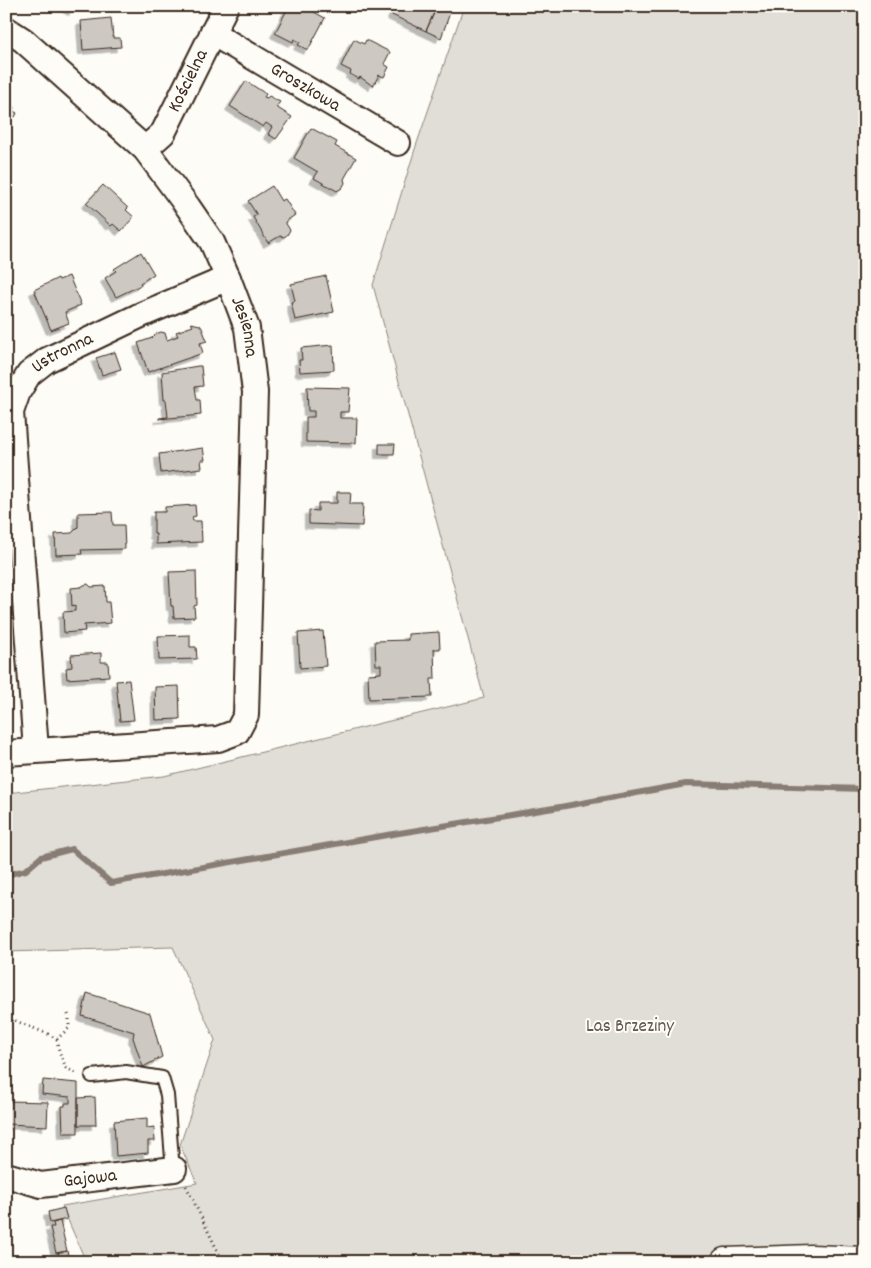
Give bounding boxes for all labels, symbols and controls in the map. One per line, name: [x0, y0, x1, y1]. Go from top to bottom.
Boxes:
street label: Kościelna: [162, 44, 216, 117]
street label: Groszkowa: [265, 57, 346, 120]
street label: Jesienna: [223, 293, 264, 360]
street label: Ustronna: [26, 326, 99, 381]
park label: Las Brzeziny: [586, 1014, 674, 1041]
street label: Gajowa: [62, 1162, 119, 1196]

